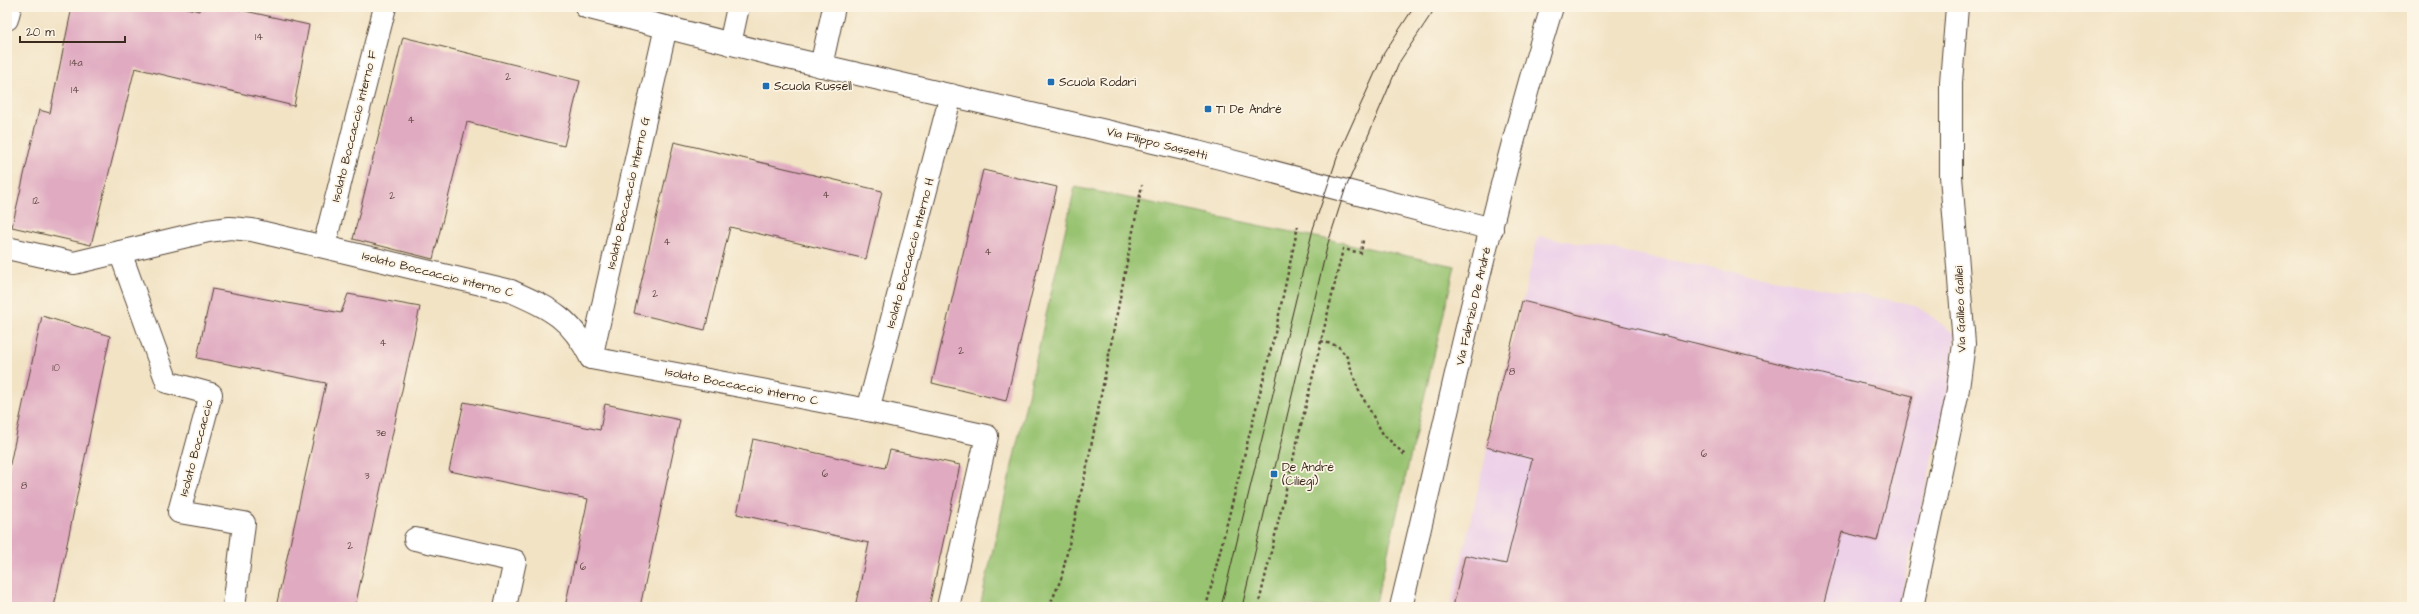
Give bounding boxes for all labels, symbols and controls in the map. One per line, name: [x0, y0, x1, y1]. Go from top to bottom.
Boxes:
scale bar: [20, 18, 125, 44]
text: 20 m: [26, 24, 55, 41]
house number: 14: [255, 30, 263, 44]
street label: Isolato Boccaccio interno F: [327, 48, 382, 204]
house number: 14a: [69, 56, 83, 70]
house number: 2: [505, 70, 511, 84]
place label: Scuola Rodari: [1059, 74, 1136, 91]
marker: Scuola Rodari: [1046, 77, 1056, 87]
place label: Scuola Russell: [774, 78, 852, 95]
marker: Scuola Russell: [761, 81, 771, 91]
house number: 14: [71, 83, 79, 97]
place label: T1 De André: [1216, 101, 1282, 118]
marker: T1 De André: [1203, 104, 1213, 114]
house number: 4: [408, 113, 415, 127]
street label: Isolato Boccaccio interno G: [603, 115, 654, 271]
street label: Via Filippo Sassetti: [1105, 123, 1209, 164]
street label: Isolato Boccaccio interno H: [882, 176, 939, 330]
house number: 4: [823, 188, 830, 202]
house number: 2: [389, 189, 395, 203]
house number: 12: [32, 194, 40, 208]
house number: 4: [664, 235, 671, 249]
house number: 4: [985, 245, 992, 259]
street label: Via Fabrizio De André: [1452, 245, 1496, 367]
street label: Isolato Boccaccio interno C: [360, 247, 516, 302]
street label: Via Galileo Galilei: [1950, 265, 1971, 353]
house number: 2: [652, 287, 658, 301]
house number: 4: [380, 336, 387, 350]
house number: 2: [958, 344, 964, 358]
house number: 10: [52, 361, 60, 375]
street label: Isolato Boccaccio interno C: [664, 363, 821, 410]
house number: 8: [1509, 365, 1516, 379]
street label: Isolato Boccaccio: [175, 398, 218, 498]
house number: 3e: [376, 426, 387, 440]
house number: 6: [1701, 447, 1708, 461]
place label: De André (Ciliegi): [1282, 459, 1335, 491]
house number: 6: [822, 467, 829, 481]
house number: 3: [364, 469, 370, 483]
marker: De André (Ciliegi): [1269, 469, 1279, 479]
house number: 8: [21, 479, 28, 493]
house number: 2: [347, 539, 353, 553]
house number: 6: [580, 560, 587, 574]

